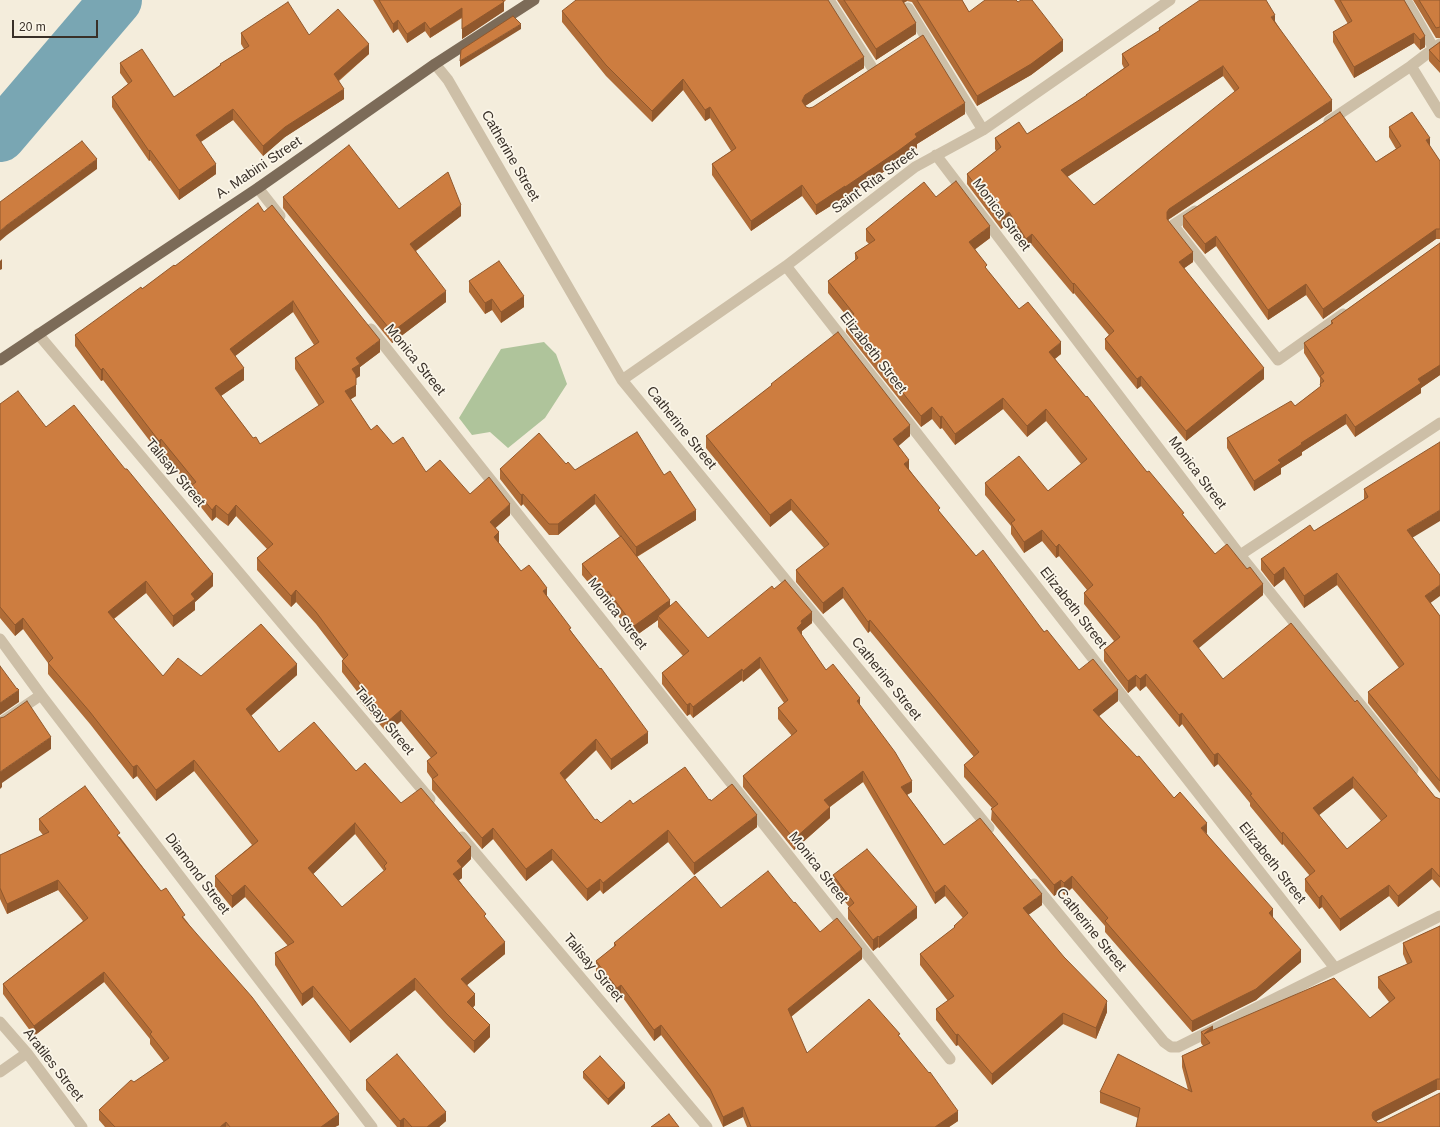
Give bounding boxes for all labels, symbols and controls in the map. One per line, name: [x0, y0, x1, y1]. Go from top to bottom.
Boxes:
scale bar: [14, 12, 100, 38]
text: 20 m: [19, 20, 46, 34]
street label: Catherine Street: [477, 108, 543, 204]
street label: A. Mabini Street: [213, 133, 305, 203]
street label: Saint Rita Street: [829, 144, 921, 218]
street label: Monica Street: [968, 175, 1034, 255]
street label: Elizabeth Street: [836, 309, 910, 397]
street label: Monica Street: [381, 321, 449, 399]
street label: Catherine Street: [642, 383, 720, 473]
street label: Monica Street: [1164, 433, 1230, 513]
street label: Talisay Street: [142, 435, 208, 511]
street label: Elizabeth Street: [1036, 564, 1110, 652]
street label: Monica Street: [584, 575, 650, 653]
street label: Catherine Street: [847, 634, 925, 724]
street label: Talisay Street: [351, 683, 417, 759]
street label: Elizabeth Street: [1235, 819, 1309, 907]
street label: Monica Street: [785, 829, 851, 907]
street label: Diamond Street: [161, 830, 233, 918]
street label: Catherine Street: [1052, 885, 1130, 975]
street label: Talisay Street: [560, 930, 626, 1006]
street label: Aratiles Street: [19, 1025, 87, 1105]

